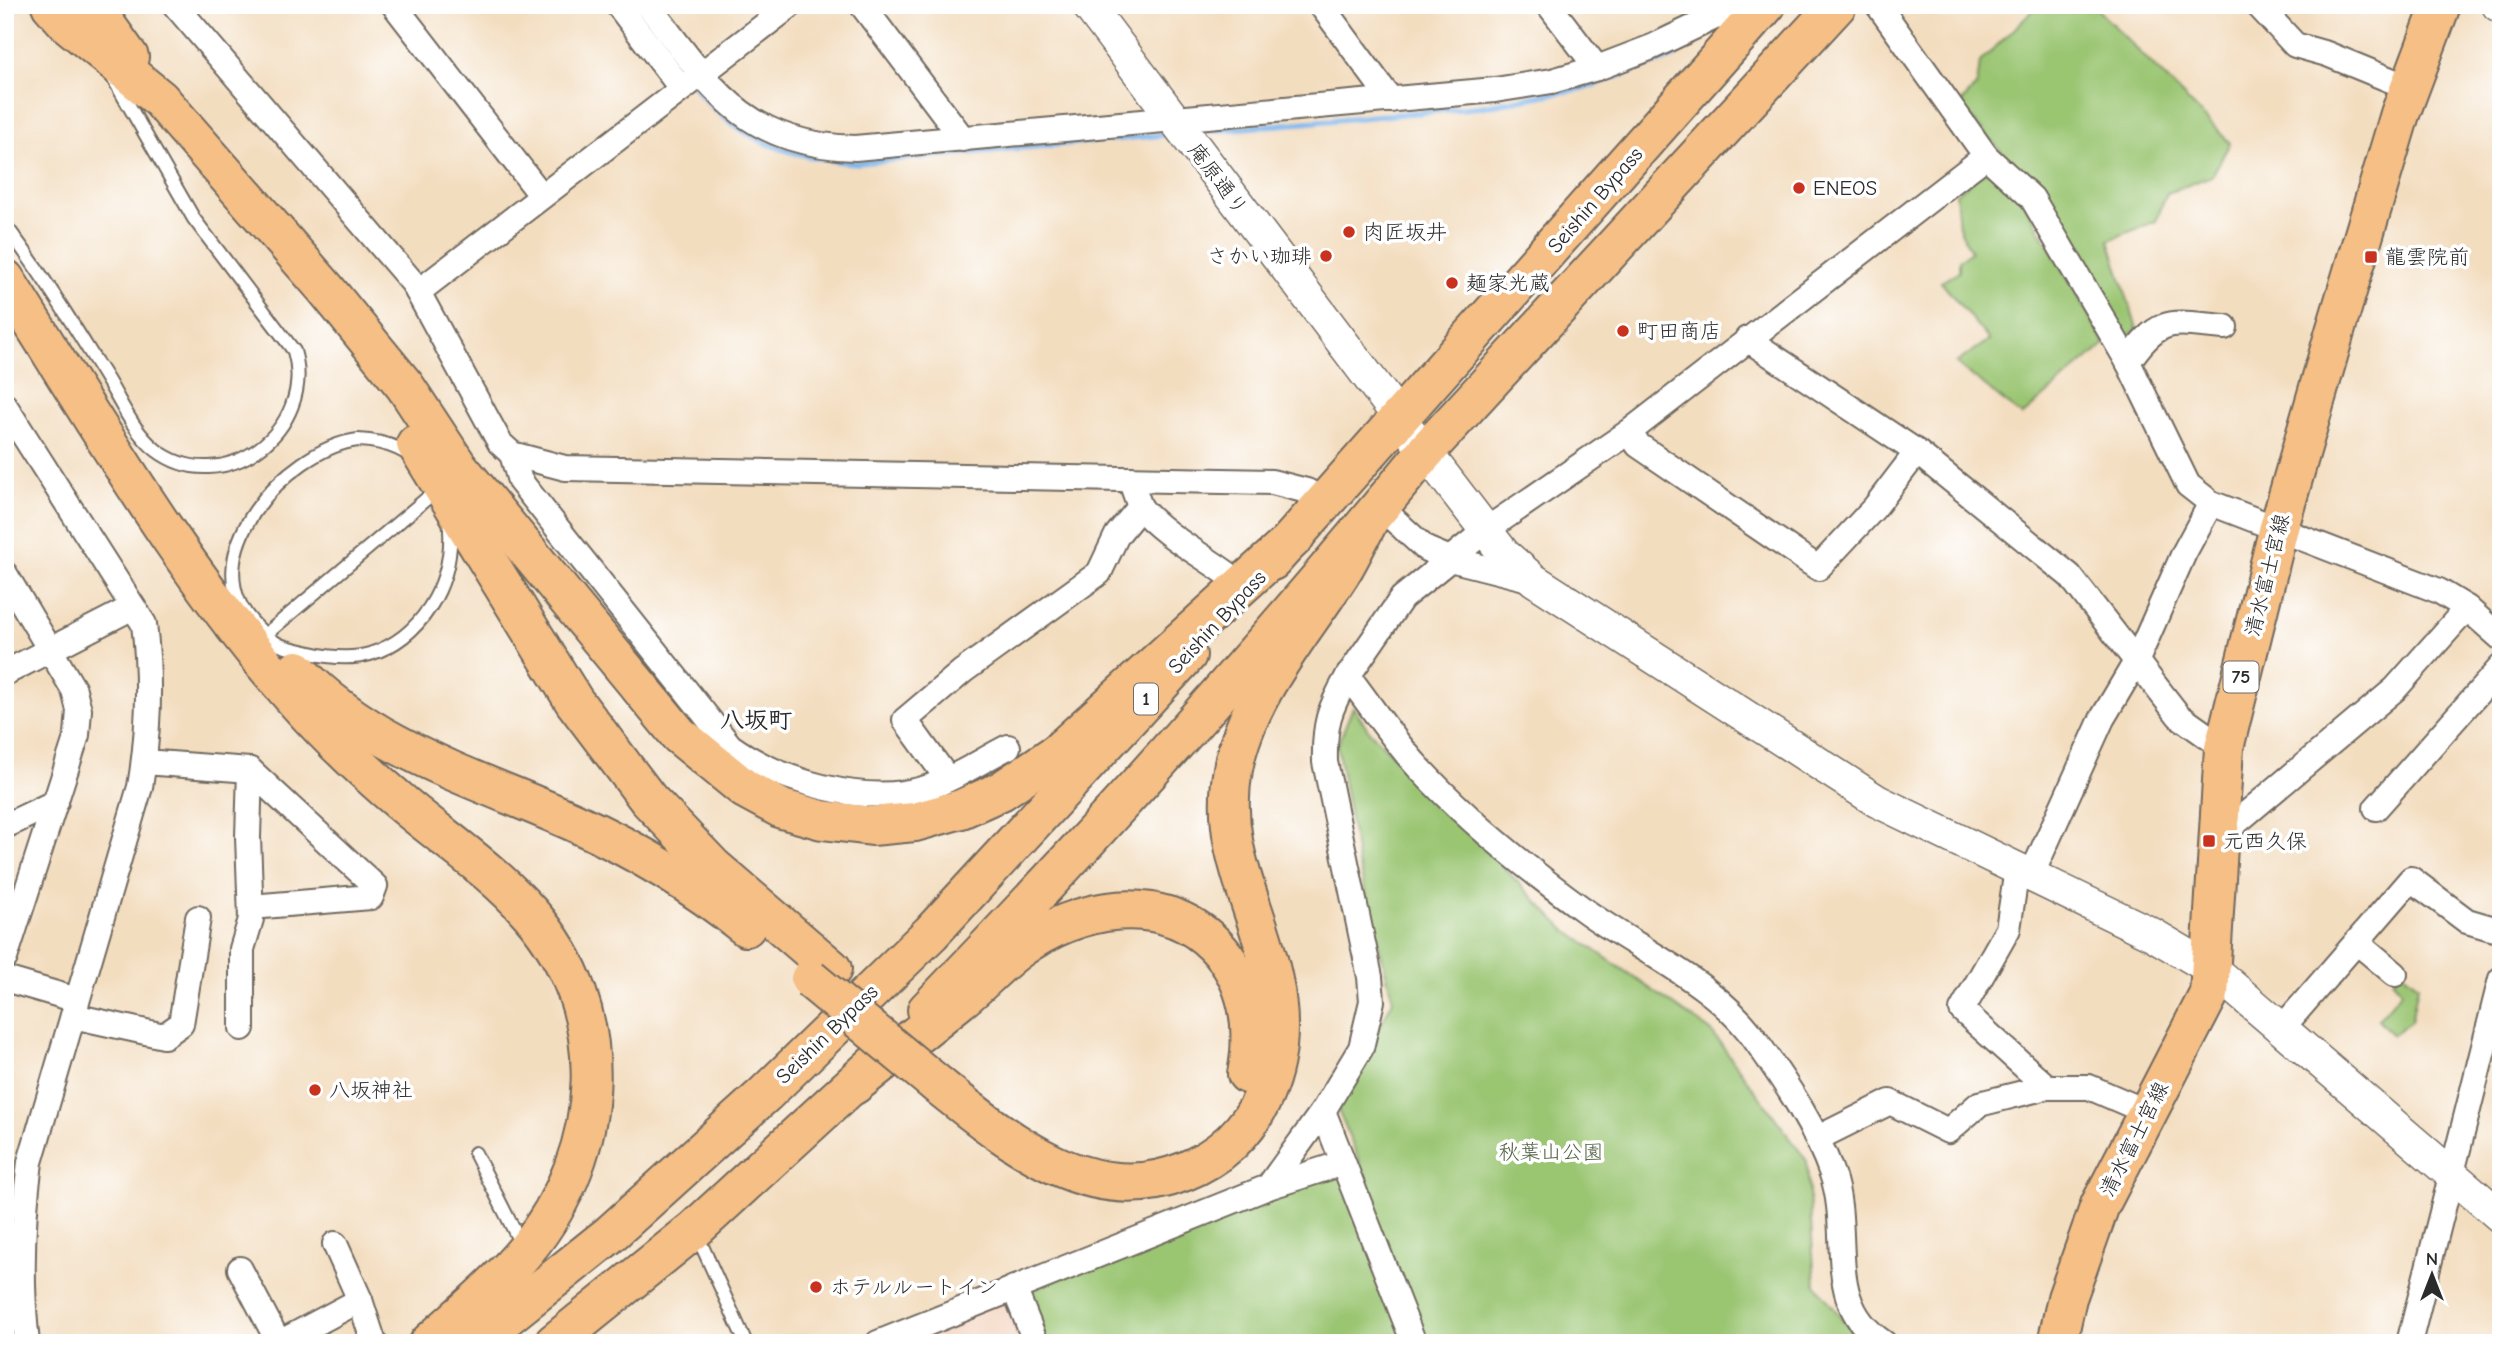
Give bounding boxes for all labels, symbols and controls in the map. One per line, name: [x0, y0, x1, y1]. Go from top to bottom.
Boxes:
street label: 庵原通り: [1183, 138, 1253, 220]
street label: Seishin Bypass: [1543, 142, 1647, 258]
place label: ENEOS: [1813, 176, 1877, 200]
marker: ENEOS: [1791, 180, 1807, 196]
place label: 肉匠坂井: [1363, 220, 1447, 244]
marker: 肉匠坂井: [1341, 224, 1357, 240]
place label: さかい珈琲: [1207, 244, 1312, 268]
place label: 龍雲院前: [2385, 245, 2469, 269]
marker: さかい珈琲: [1318, 248, 1334, 264]
marker: 龍雲院前: [2363, 249, 2379, 265]
place label: 麺家光蔵: [1466, 271, 1550, 295]
marker: 麺家光蔵: [1444, 275, 1460, 291]
place label: 町田商店: [1637, 319, 1721, 343]
marker: 町田商店: [1615, 323, 1631, 339]
street label: 清水富士宮線: [2240, 511, 2294, 639]
street label: Seishin Bypass: [1163, 565, 1271, 679]
road number: 75: [2224, 662, 2258, 692]
road number: 1: [1134, 684, 1158, 714]
district label: 八坂町: [720, 706, 792, 734]
place label: 元西久保: [2223, 829, 2307, 853]
marker: 元西久保: [2201, 833, 2217, 849]
street label: Seishin Bypass: [771, 979, 883, 1089]
street label: 清水富士宮線: [2095, 1077, 2173, 1201]
place label: 八坂神社: [329, 1078, 413, 1102]
marker: 八坂神社: [307, 1082, 323, 1098]
park label: 秋葉山公園: [1499, 1140, 1604, 1164]
north arrow: [2398, 1240, 2468, 1310]
text: N: [2426, 1248, 2438, 1270]
place label: ホテルルートイン: [830, 1275, 998, 1299]
marker: ホテルルートイン: [808, 1279, 824, 1295]

